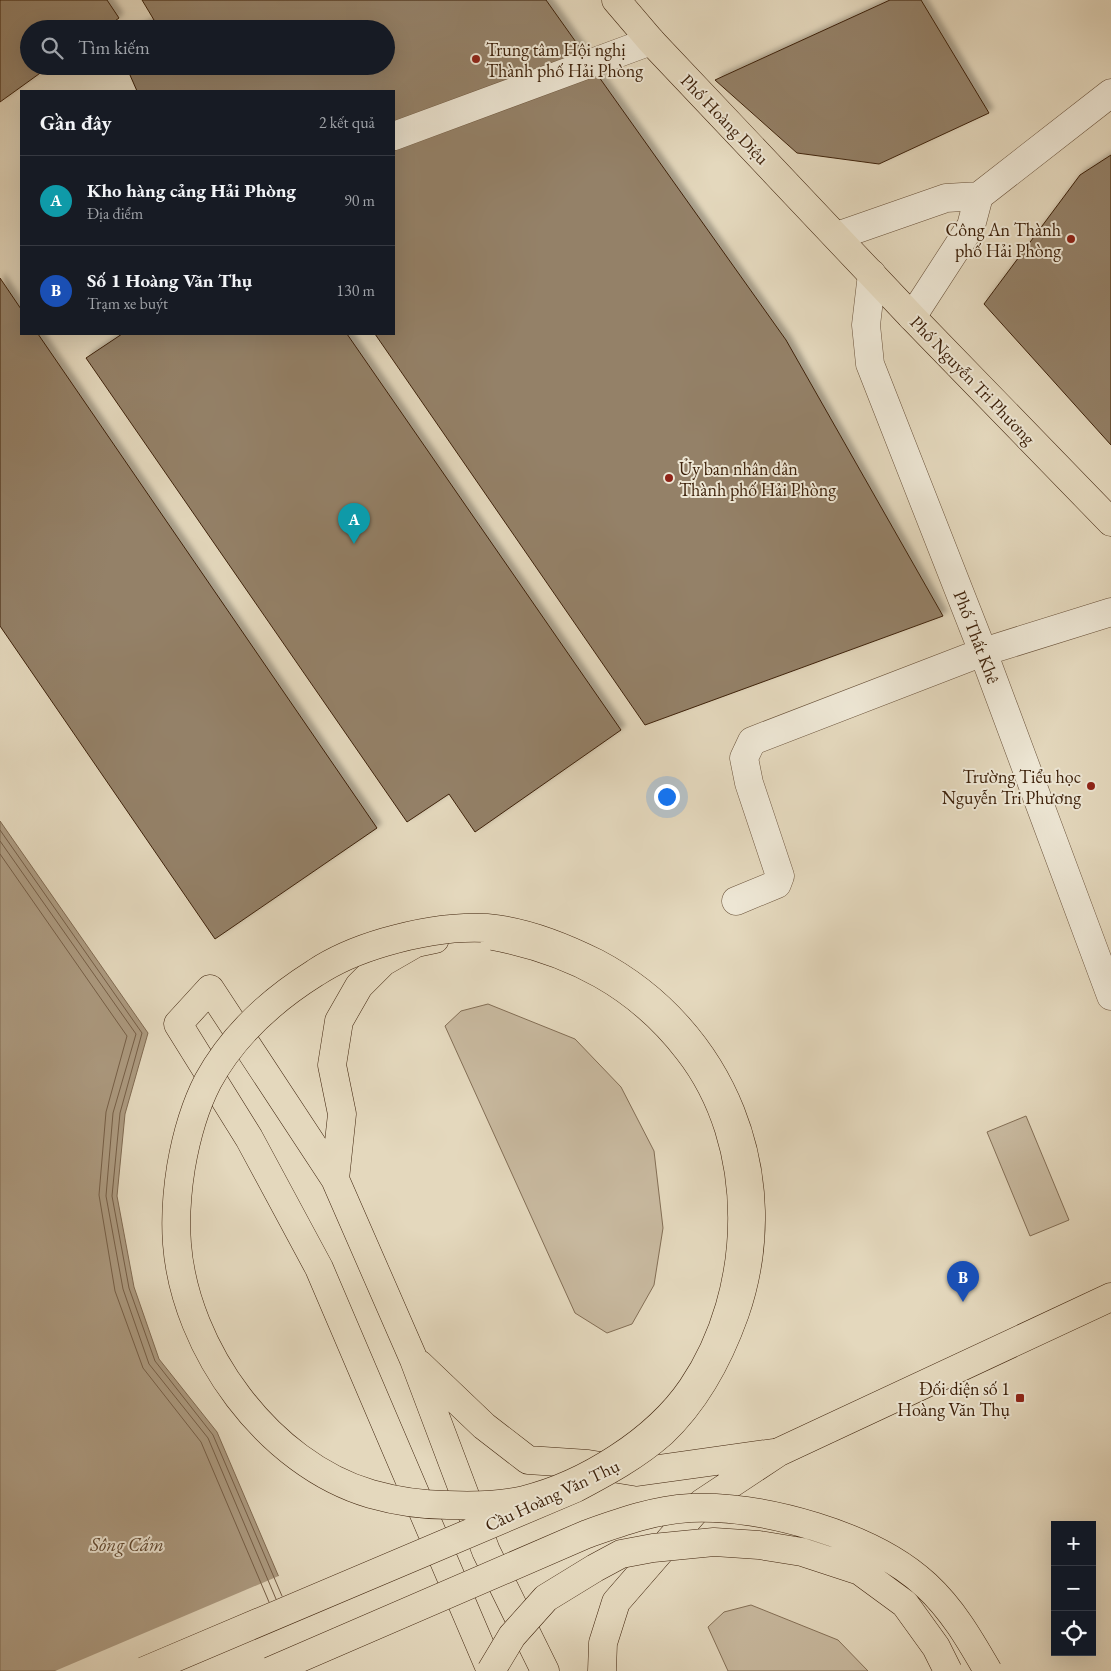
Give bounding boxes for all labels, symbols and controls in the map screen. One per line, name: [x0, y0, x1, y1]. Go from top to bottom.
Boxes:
search box: [20, 20, 395, 75]
icon: search: [38, 34, 66, 62]
text: Tìm kiếm: [78, 35, 150, 60]
place label: Trung tâm Hội nghị Thành phố Hải Phòng: [486, 38, 643, 82]
marker: Trung tâm Hội nghị Thành phố Hải Phòng: [470, 53, 482, 65]
street label: Phố Hoàng Diệu: [676, 69, 774, 170]
text: Gần đây: [40, 109, 112, 136]
text: 2 kết quả: [319, 112, 375, 133]
text: Kho hàng cảng Hải Phòng: [87, 178, 296, 203]
text: A: [50, 190, 62, 211]
text: 90 m: [344, 190, 375, 211]
text: Địa điểm: [87, 203, 143, 224]
place label: Công An Thành phố Hải Phòng: [946, 218, 1061, 262]
marker: Công An Thành phố Hải Phòng: [1065, 233, 1077, 245]
text: Số 1 Hoàng Văn Thụ: [87, 268, 252, 293]
text: B: [51, 280, 61, 301]
text: 130 m: [336, 280, 375, 301]
text: Trạm xe buýt: [87, 293, 168, 314]
street label: Phố Nguyễn Tri Phương: [905, 311, 1041, 450]
place label: Ủy ban nhân dân Thành phố Hải Phòng: [679, 457, 836, 501]
marker: Ủy ban nhân dân Thành phố Hải Phòng: [663, 472, 675, 484]
pin: A: [338, 503, 370, 544]
street label: Phố Thất Khê: [949, 587, 1005, 687]
place label: Trường Tiểu học Nguyễn Tri Phương: [942, 765, 1081, 809]
marker: Trường Tiểu học Nguyễn Tri Phương: [1085, 780, 1097, 792]
your location: [654, 784, 680, 810]
pin: B: [947, 1261, 979, 1302]
place label: Đối diện số 1 Hoàng Văn Thụ: [897, 1377, 1011, 1421]
marker: Đối diện số 1 Hoàng Văn Thụ: [1014, 1392, 1026, 1404]
street label: Cầu Hoàng Văn Thụ: [481, 1454, 623, 1536]
map controls: [1051, 1521, 1096, 1656]
button: +: [1051, 1521, 1096, 1566]
water label: Sông Cấm: [89, 1532, 164, 1557]
button: −: [1051, 1566, 1096, 1611]
button: locate: [1051, 1611, 1096, 1656]

